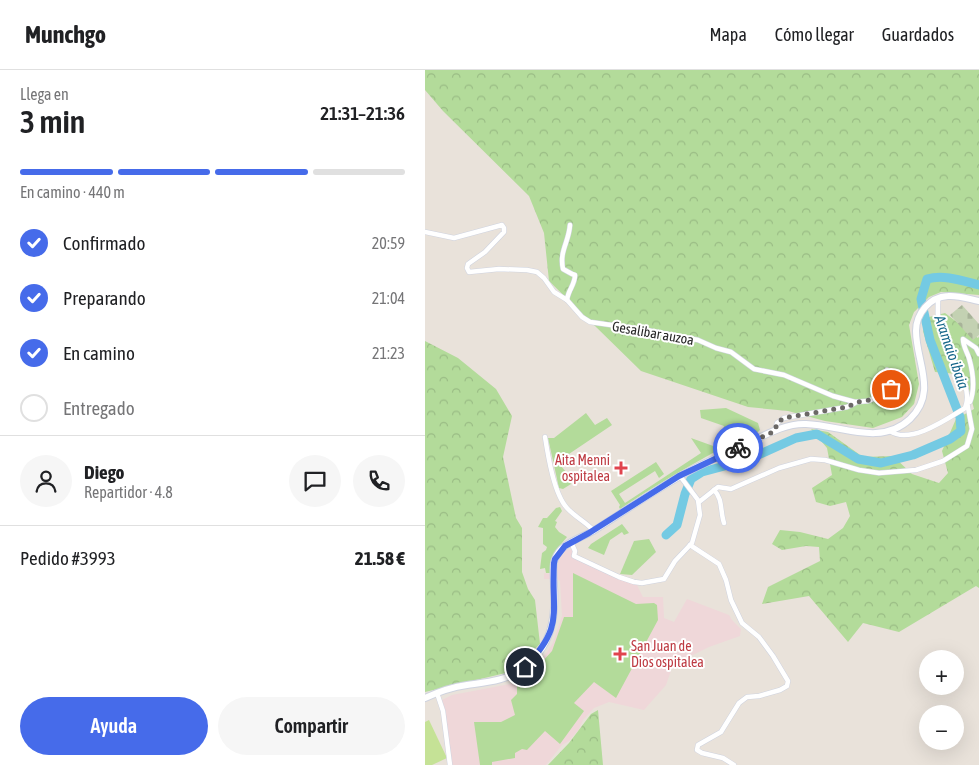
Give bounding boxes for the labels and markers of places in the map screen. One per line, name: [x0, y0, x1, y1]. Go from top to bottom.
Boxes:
pin: [870, 368, 912, 410]
place label: Aita Menni ospitalea: [555, 452, 610, 484]
marker: Aita Menni ospitalea: [614, 461, 628, 475]
place label: San Juan de Dios ospitalea: [631, 638, 704, 670]
pin: [504, 646, 546, 688]
marker: San Juan de Dios ospitalea: [613, 647, 627, 661]

